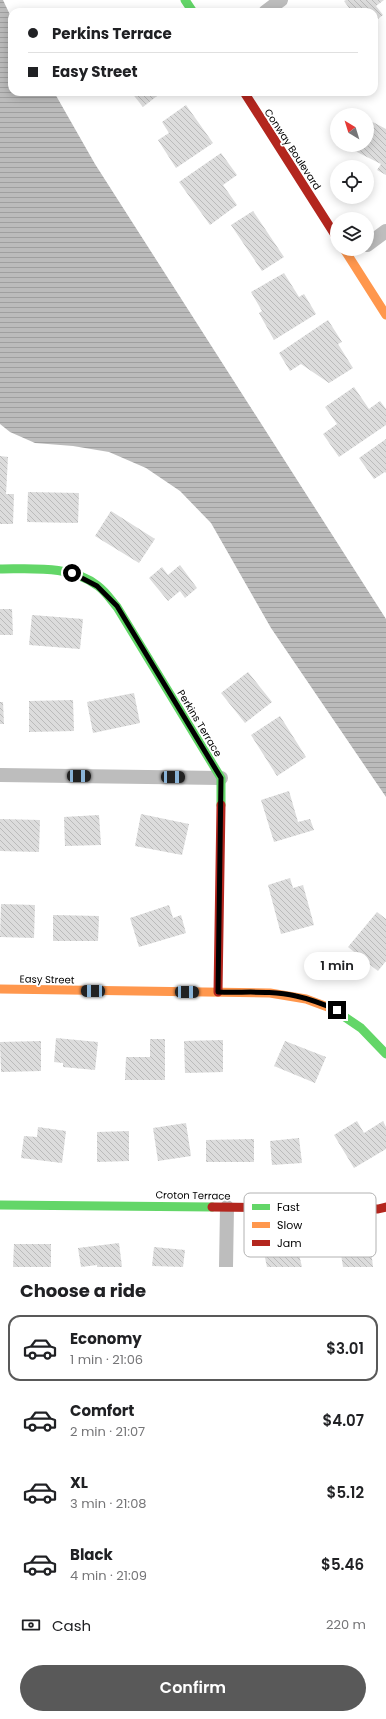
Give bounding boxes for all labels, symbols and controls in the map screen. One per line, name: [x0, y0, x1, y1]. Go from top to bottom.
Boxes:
text: Perkins Terrace: [52, 23, 172, 44]
text: Easy Street: [52, 61, 138, 82]
street label: Conway Boulevard: [261, 106, 325, 193]
north arrow: [330, 108, 374, 152]
map controls: [330, 108, 374, 256]
button: locate: [330, 160, 374, 204]
button: layers: [330, 212, 374, 256]
route start: [63, 564, 81, 582]
street label: Perkins Terrace: [174, 687, 226, 760]
car: [67, 770, 91, 782]
car: [161, 771, 185, 783]
callout: 1 min: [304, 952, 370, 980]
text: 1 min: [320, 956, 354, 975]
street label: Easy Street: [20, 972, 75, 987]
car: [81, 985, 105, 997]
car: [175, 986, 199, 998]
route end: [328, 1001, 346, 1019]
street label: Croton Terrace: [155, 1187, 231, 1204]
legend: [244, 1193, 376, 1257]
text: Fast: [277, 1199, 300, 1215]
text: Slow: [277, 1217, 302, 1233]
text: Jam: [277, 1235, 302, 1251]
text: Choose a ride: [20, 1278, 146, 1303]
text: Economy: [70, 1328, 142, 1349]
icon: car: [22, 1330, 58, 1366]
text: $3.01: [326, 1338, 364, 1359]
text: 1 min · 21:06: [70, 1350, 143, 1369]
text: Comfort: [70, 1400, 134, 1421]
icon: car: [22, 1402, 58, 1438]
text: $4.07: [322, 1410, 364, 1431]
text: 2 min · 21:07: [70, 1422, 145, 1441]
text: XL: [70, 1472, 88, 1493]
icon: car: [22, 1474, 58, 1510]
text: $5.12: [327, 1482, 364, 1503]
text: 3 min · 21:08: [70, 1494, 147, 1513]
text: Black: [70, 1544, 113, 1565]
icon: car: [22, 1546, 58, 1582]
text: $5.46: [321, 1554, 364, 1575]
text: 4 min · 21:09: [70, 1566, 147, 1585]
icon: cash: [20, 1614, 42, 1636]
text: Cash: [52, 1615, 91, 1636]
text: 220 m: [326, 1615, 366, 1634]
button: Confirm: [20, 1665, 366, 1711]

